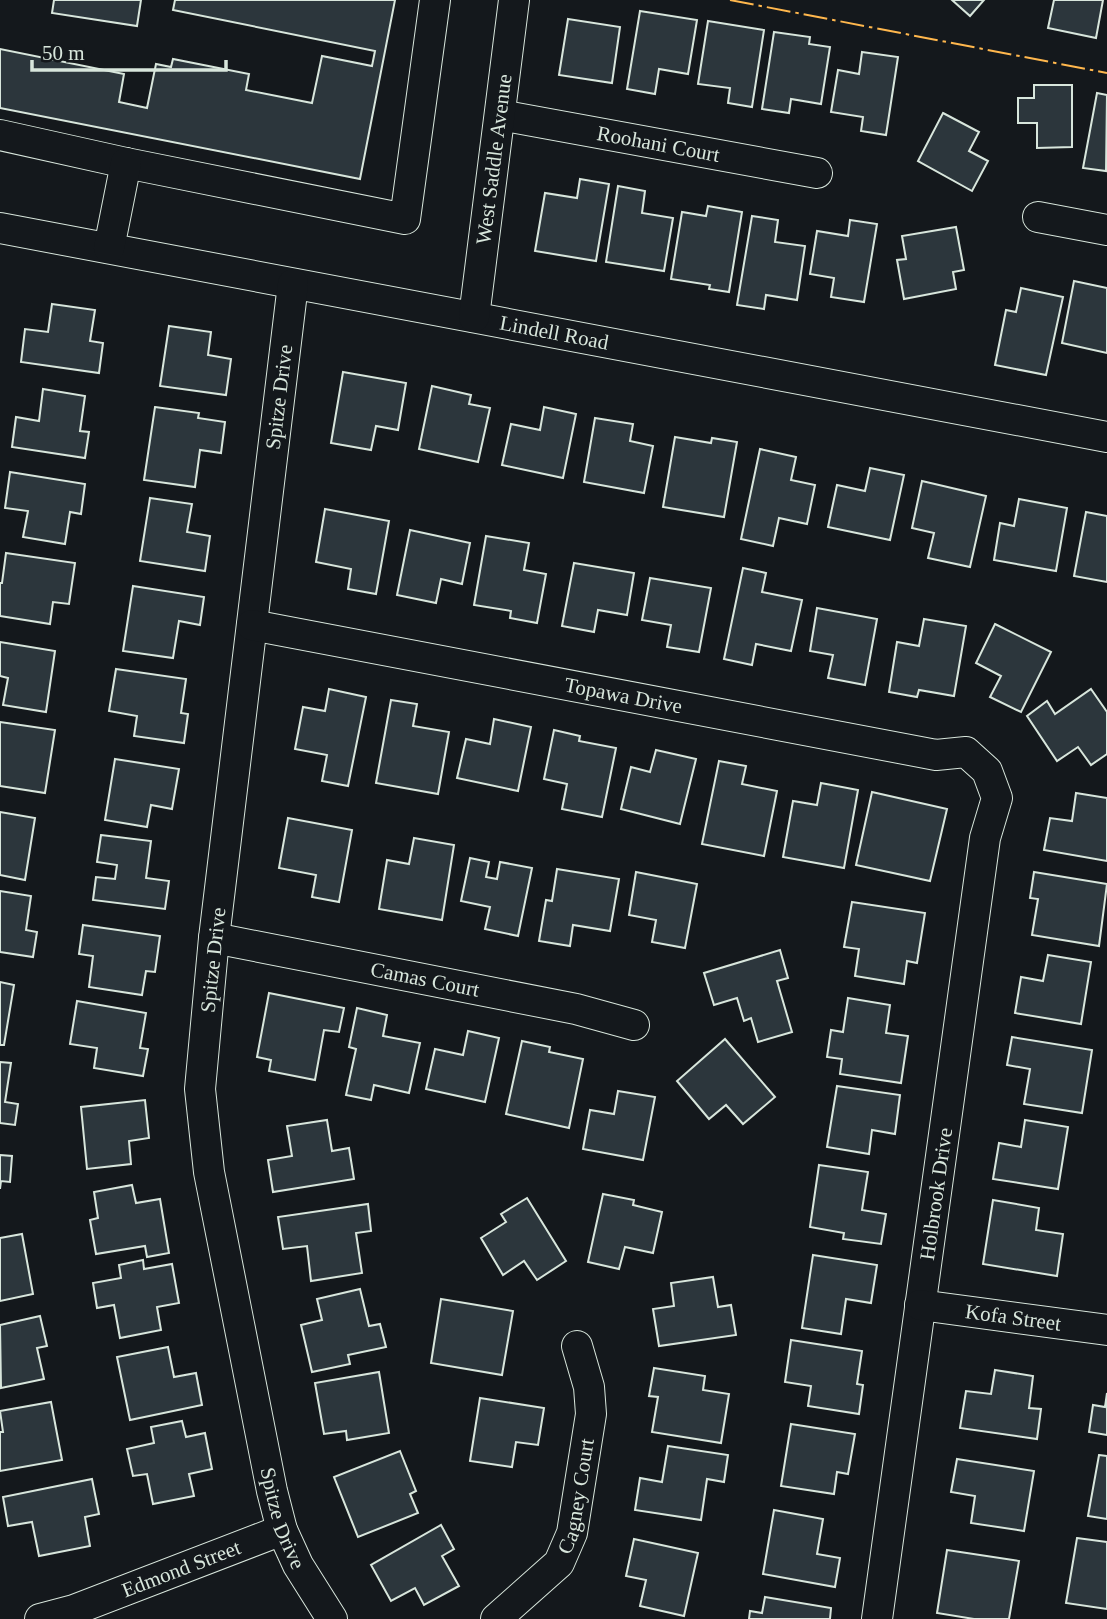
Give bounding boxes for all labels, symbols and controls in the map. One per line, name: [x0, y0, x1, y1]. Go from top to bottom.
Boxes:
scale bar: [32, 28, 226, 72]
text: 50 m: [42, 41, 85, 65]
street label: West Saddle Avenue: [471, 73, 517, 246]
street label: Roohani Court: [595, 121, 722, 167]
street label: Lindell Road: [498, 311, 611, 355]
street label: Spitze Drive: [261, 343, 297, 451]
street label: Topawa Drive: [563, 673, 684, 719]
street label: Spitze Drive: [196, 906, 230, 1014]
street label: Camas Court: [369, 957, 482, 1002]
street label: Holbrook Drive: [915, 1126, 957, 1262]
street label: Kofa Street: [964, 1299, 1063, 1336]
street label: Cagney Court: [552, 1436, 599, 1558]
street label: Spitze Drive: [256, 1465, 310, 1573]
street label: Edmond Street: [118, 1535, 244, 1602]

